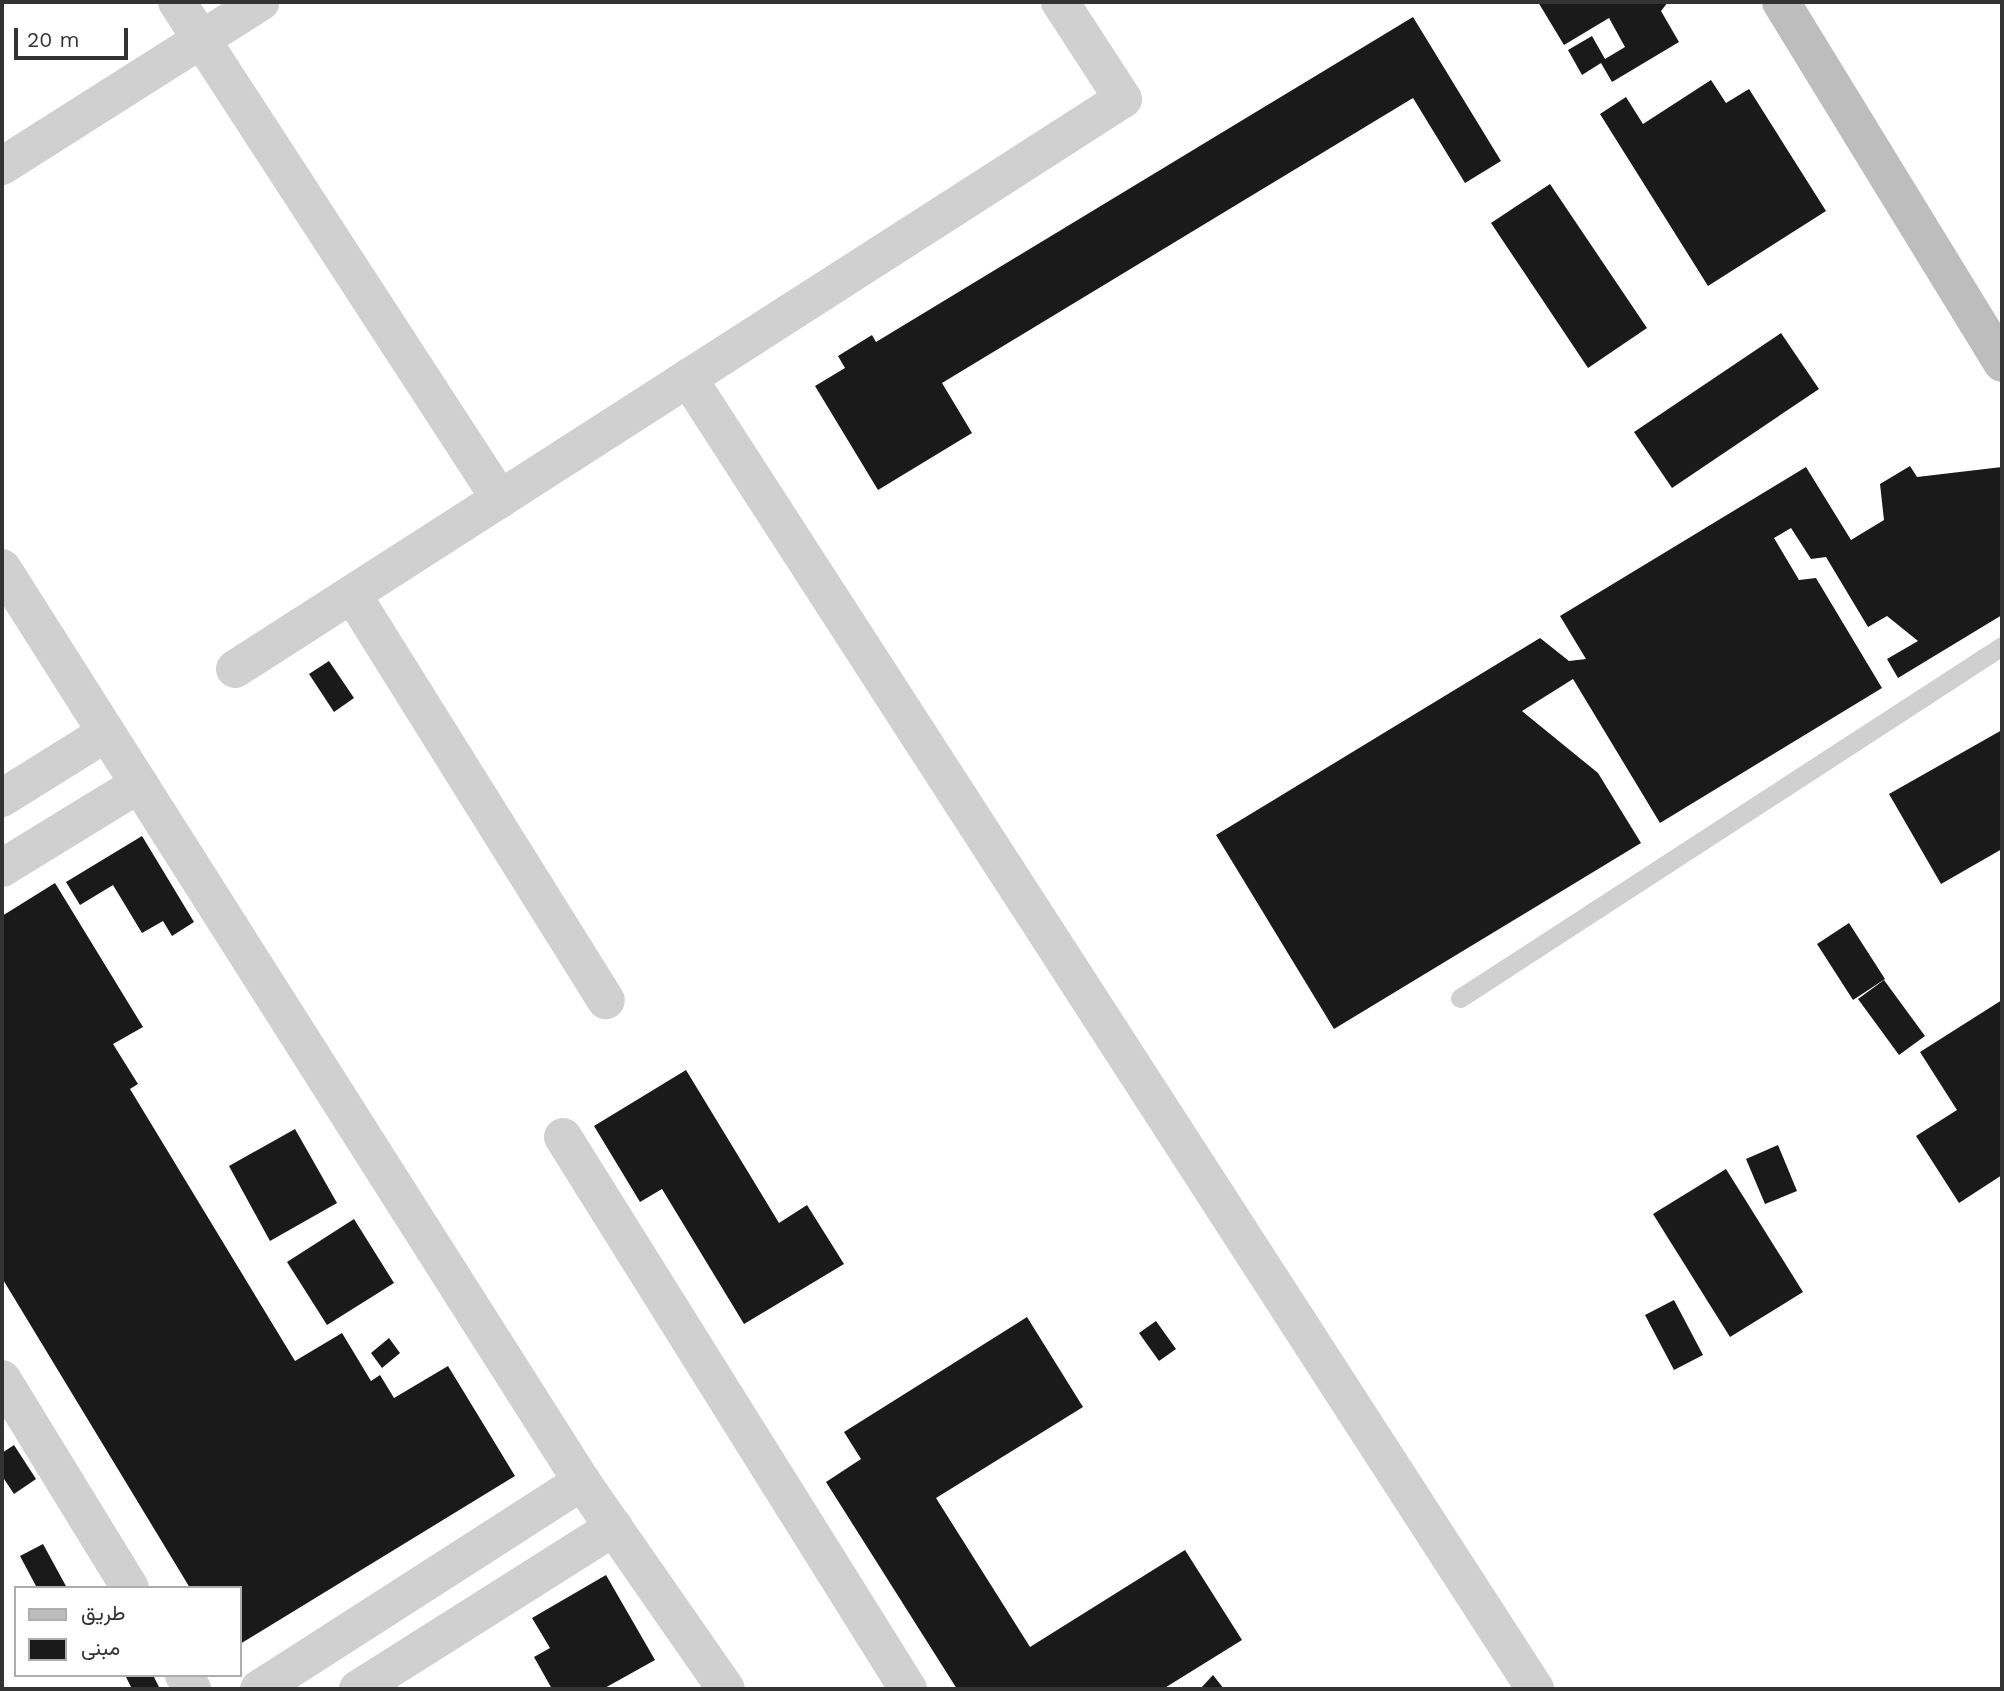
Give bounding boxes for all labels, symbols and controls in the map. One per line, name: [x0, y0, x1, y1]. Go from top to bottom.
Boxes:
scale bar: [18, 14, 131, 58]
text: 20 m: [27, 27, 79, 52]
legend: [14, 1586, 242, 1677]
text: طريق: [81, 1600, 126, 1625]
text: مبنى: [81, 1635, 120, 1660]

